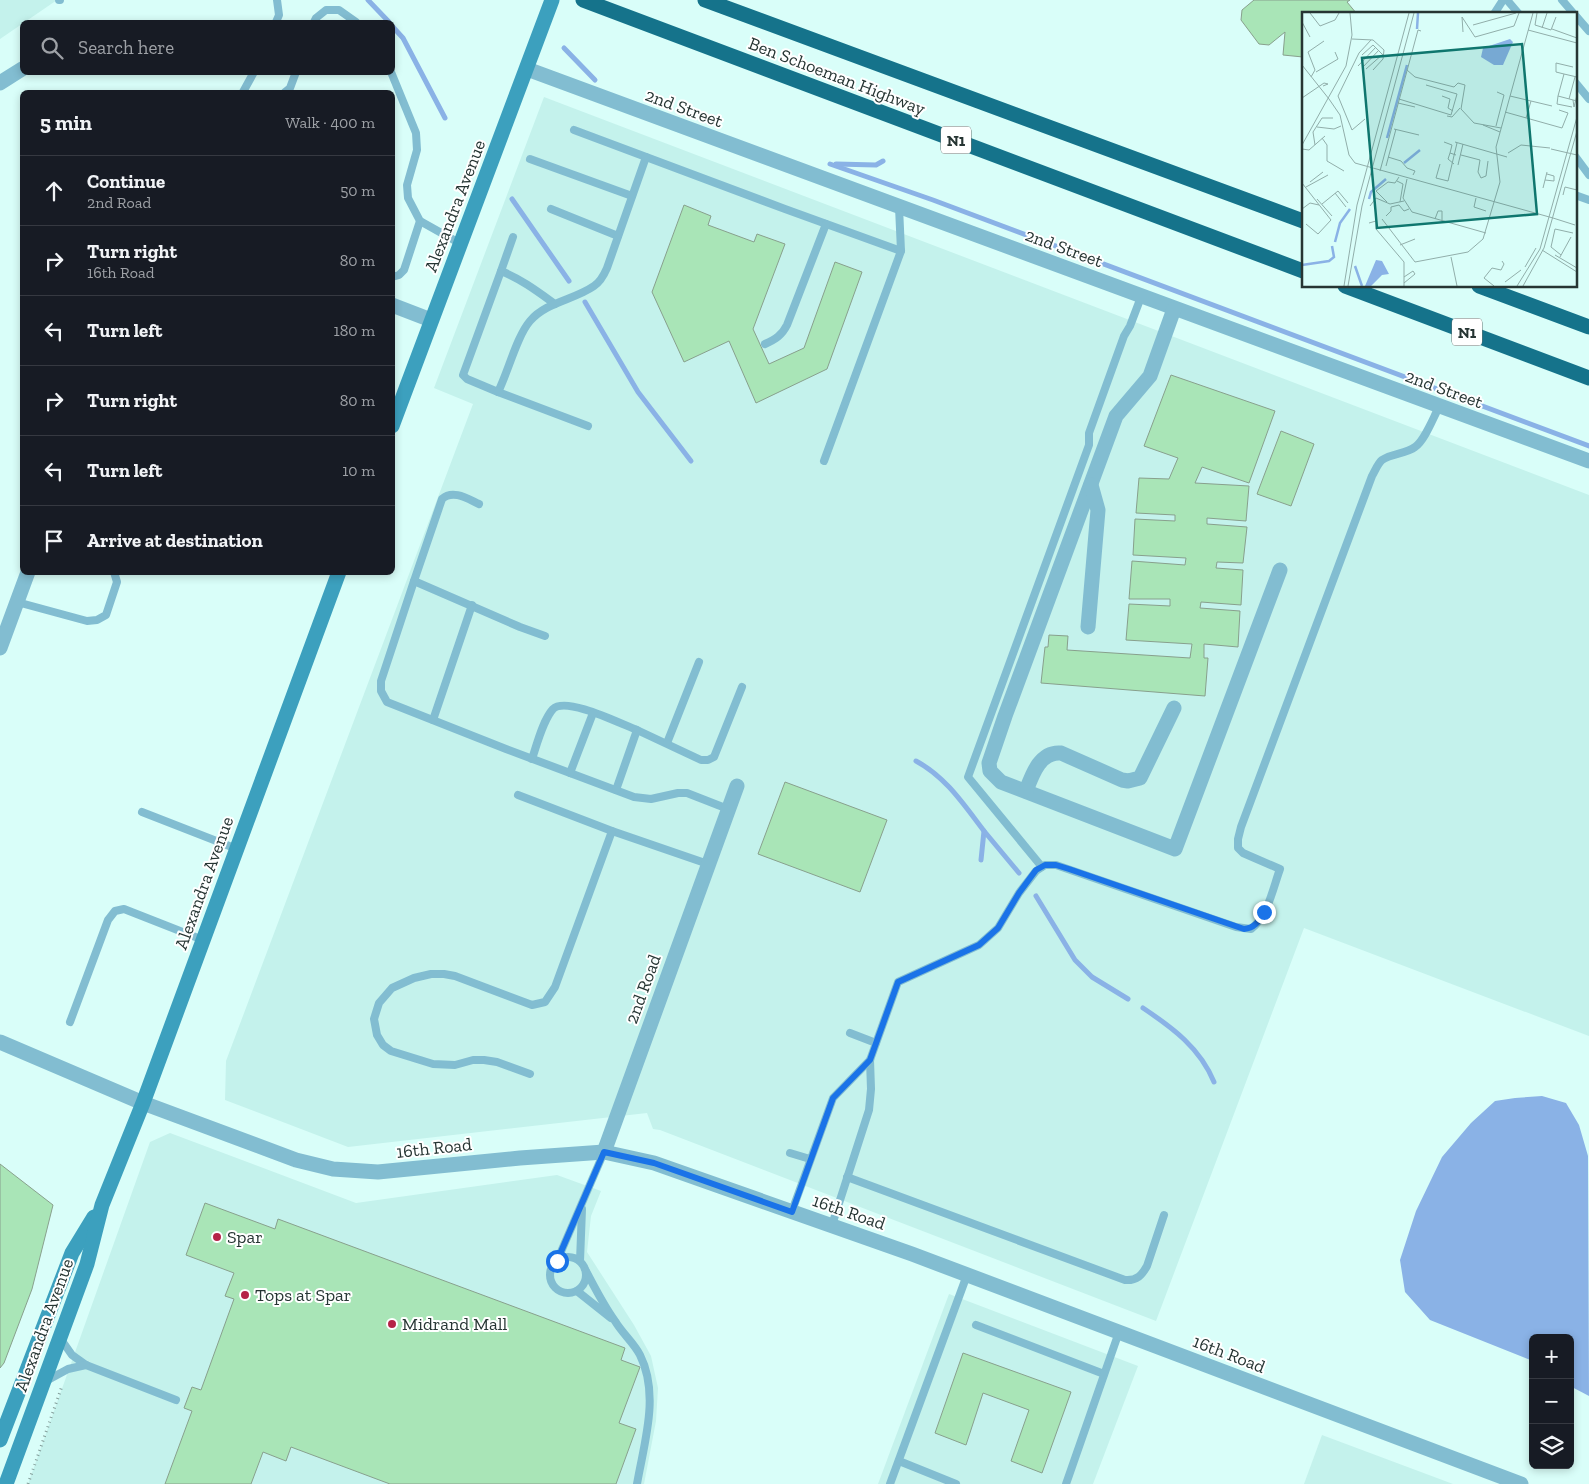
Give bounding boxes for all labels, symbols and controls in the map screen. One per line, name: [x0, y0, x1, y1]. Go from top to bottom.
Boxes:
inset map: [1302, 12, 1576, 288]
search box: [20, 20, 395, 75]
street label: Ben Schoeman Highway: [745, 32, 929, 120]
icon: search: [38, 34, 66, 62]
text: Search here: [78, 36, 174, 59]
street label: 2nd Street: [642, 84, 726, 132]
text: 5 min: [40, 110, 92, 135]
text: Walk · 400 m: [285, 113, 375, 132]
road number: N1: [941, 126, 971, 154]
street label: Alexandra Avenue: [420, 137, 490, 275]
text: Continue: [87, 170, 165, 193]
icon: ahead: [40, 177, 68, 205]
text: 50 m: [340, 181, 375, 200]
text: 2nd Road: [87, 193, 151, 212]
street label: 2nd Street: [1022, 224, 1106, 272]
text: Turn right: [87, 240, 177, 263]
icon: right: [40, 247, 68, 275]
text: 80 m: [340, 251, 375, 270]
text: 16th Road: [87, 263, 154, 282]
icon: left: [40, 317, 68, 345]
road number: N1: [1452, 318, 1482, 346]
text: Turn left: [87, 319, 162, 342]
text: 180 m: [334, 321, 375, 340]
street label: 2nd Street: [1402, 365, 1486, 413]
icon: right: [40, 387, 68, 415]
text: Turn right: [87, 389, 177, 412]
text: 80 m: [340, 391, 375, 410]
icon: left: [40, 457, 68, 485]
text: Turn left: [87, 459, 162, 482]
text: 10 m: [342, 461, 375, 480]
icon: arrive: [40, 527, 68, 555]
text: Arrive at destination: [87, 529, 263, 552]
street label: Alexandra Avenue: [170, 814, 238, 952]
route end: [1253, 901, 1276, 924]
street label: 2nd Road: [620, 951, 666, 1027]
street label: 16th Road: [395, 1133, 473, 1163]
street label: 16th Road: [810, 1189, 889, 1235]
place label: Spar: [227, 1226, 263, 1248]
marker: Spar: [211, 1231, 223, 1243]
route start: [546, 1250, 569, 1273]
street label: Alexandra Avenue: [10, 1256, 78, 1394]
place label: Tops at Spar: [255, 1284, 351, 1306]
marker: Tops at Spar: [239, 1289, 251, 1301]
place label: Midrand Mall: [402, 1313, 508, 1335]
marker: Midrand Mall: [386, 1318, 398, 1330]
street label: 16th Road: [1190, 1330, 1268, 1378]
map controls: [1529, 1334, 1574, 1469]
button: +: [1529, 1334, 1574, 1379]
button: −: [1529, 1379, 1574, 1424]
button: layers: [1529, 1424, 1574, 1469]

